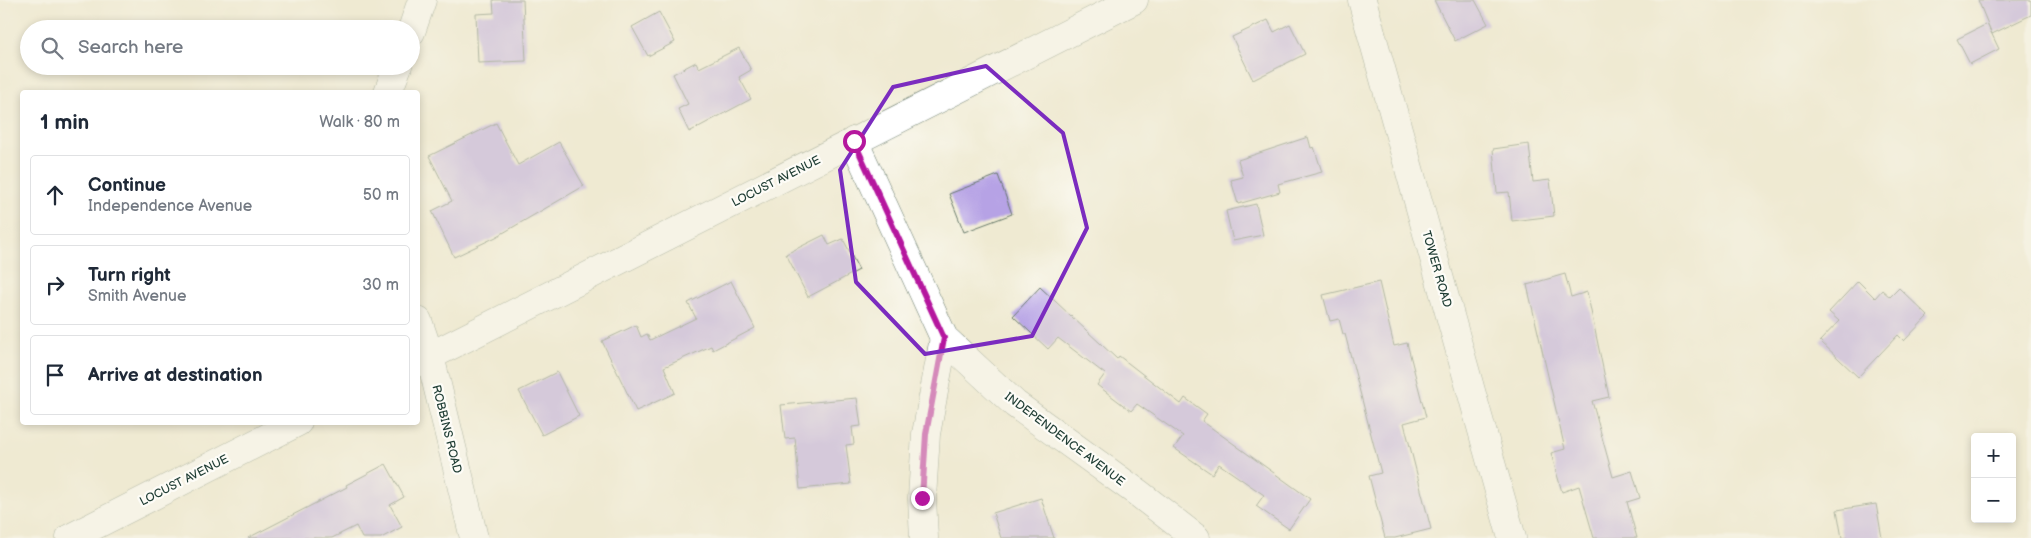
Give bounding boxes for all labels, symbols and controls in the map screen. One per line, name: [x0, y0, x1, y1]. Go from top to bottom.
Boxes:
search box: [20, 20, 420, 75]
icon: search: [38, 34, 66, 62]
text: Search here: [78, 36, 183, 59]
text: 1 min: [40, 110, 89, 135]
text: Walk · 80 m: [319, 113, 400, 132]
route start: [843, 130, 866, 153]
street label: LOCUST AVENUE: [729, 153, 823, 210]
text: Continue: [88, 174, 166, 197]
icon: ahead: [41, 181, 69, 209]
text: 50 m: [363, 186, 399, 205]
text: Independence Avenue: [88, 197, 252, 216]
street label: TOWER ROAD: [1418, 229, 1455, 310]
text: Turn right: [88, 264, 171, 287]
icon: right: [41, 271, 69, 299]
text: 30 m: [362, 276, 399, 295]
text: Smith Avenue: [88, 287, 186, 306]
icon: arrive: [41, 361, 69, 389]
text: Arrive at destination: [88, 364, 263, 387]
street label: ROBBINS ROAD: [428, 383, 465, 475]
street label: INDEPENDENCE AVENUE: [1002, 389, 1128, 490]
map controls: [1971, 433, 2016, 523]
button: +: [1971, 433, 2016, 478]
street label: LOCUST AVENUE: [137, 452, 231, 509]
button: −: [1971, 478, 2016, 523]
route end: [911, 487, 934, 510]

